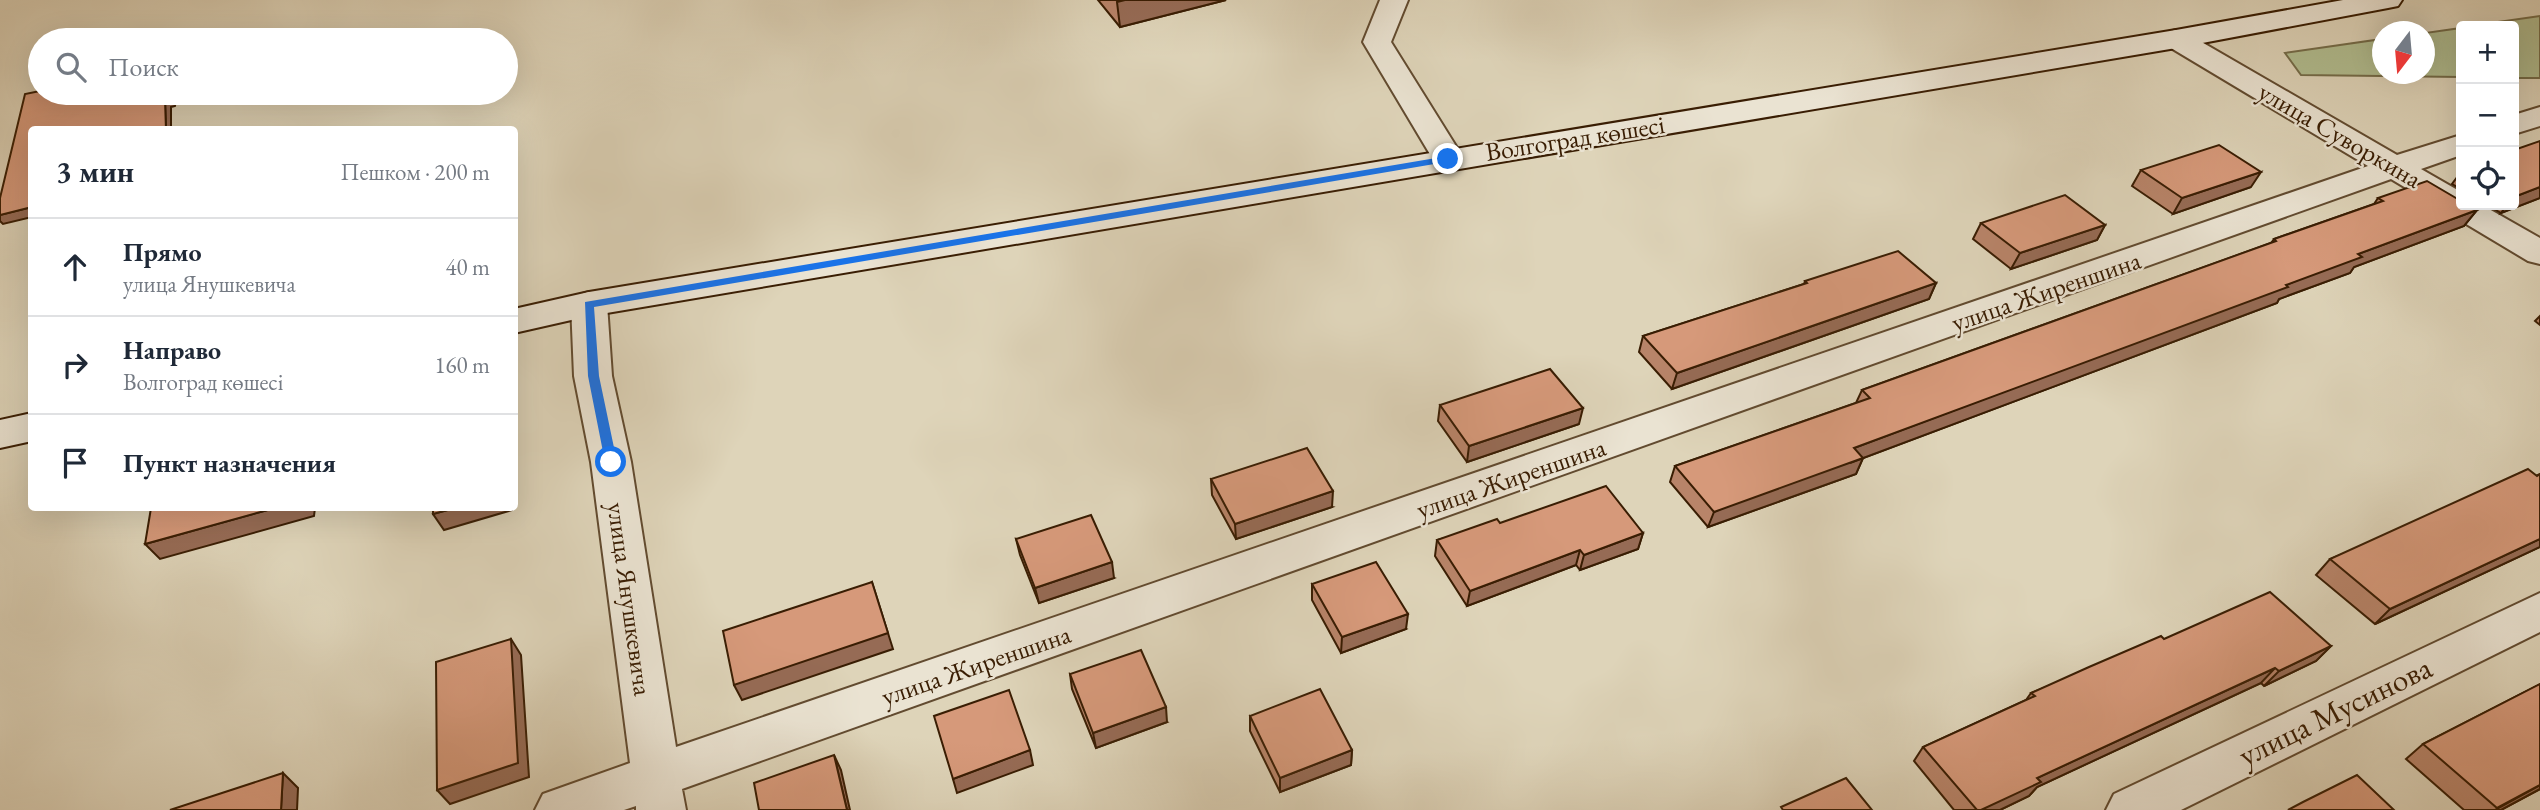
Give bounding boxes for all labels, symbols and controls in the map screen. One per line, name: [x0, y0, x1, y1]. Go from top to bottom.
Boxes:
north arrow: [2372, 21, 2435, 84]
map controls: [2456, 21, 2519, 210]
button: +: [2456, 21, 2519, 84]
search box: [28, 28, 518, 105]
icon: search: [52, 48, 90, 86]
text: Поиск: [108, 50, 179, 84]
street label: улица Суворкина: [2252, 74, 2428, 196]
button: −: [2456, 84, 2519, 147]
street label: Волгоград көшесі: [1483, 107, 1667, 169]
route end: [1432, 143, 1463, 174]
button: locate: [2456, 147, 2519, 210]
text: 3 мин: [56, 152, 134, 191]
text: Пешком · 200 m: [341, 157, 490, 187]
text: Прямо: [123, 235, 202, 269]
street label: улица Жиреншина: [1947, 242, 2146, 339]
icon: ahead: [56, 248, 94, 286]
text: 40 m: [445, 252, 490, 282]
text: улица Янушкевича: [123, 269, 296, 299]
text: Направо: [123, 333, 221, 367]
icon: right: [56, 346, 94, 384]
text: 160 m: [434, 350, 490, 380]
text: Волгоград көшесі: [123, 367, 283, 397]
street label: улица Жиреншина: [1412, 429, 1611, 526]
icon: arrive: [56, 444, 94, 482]
text: Пункт назначения: [123, 446, 336, 480]
route start: [595, 446, 626, 477]
street label: улица Янушкевича: [600, 500, 660, 699]
street label: улица Жиреншина: [877, 616, 1076, 713]
street label: улица Мусинова: [2231, 646, 2439, 776]

